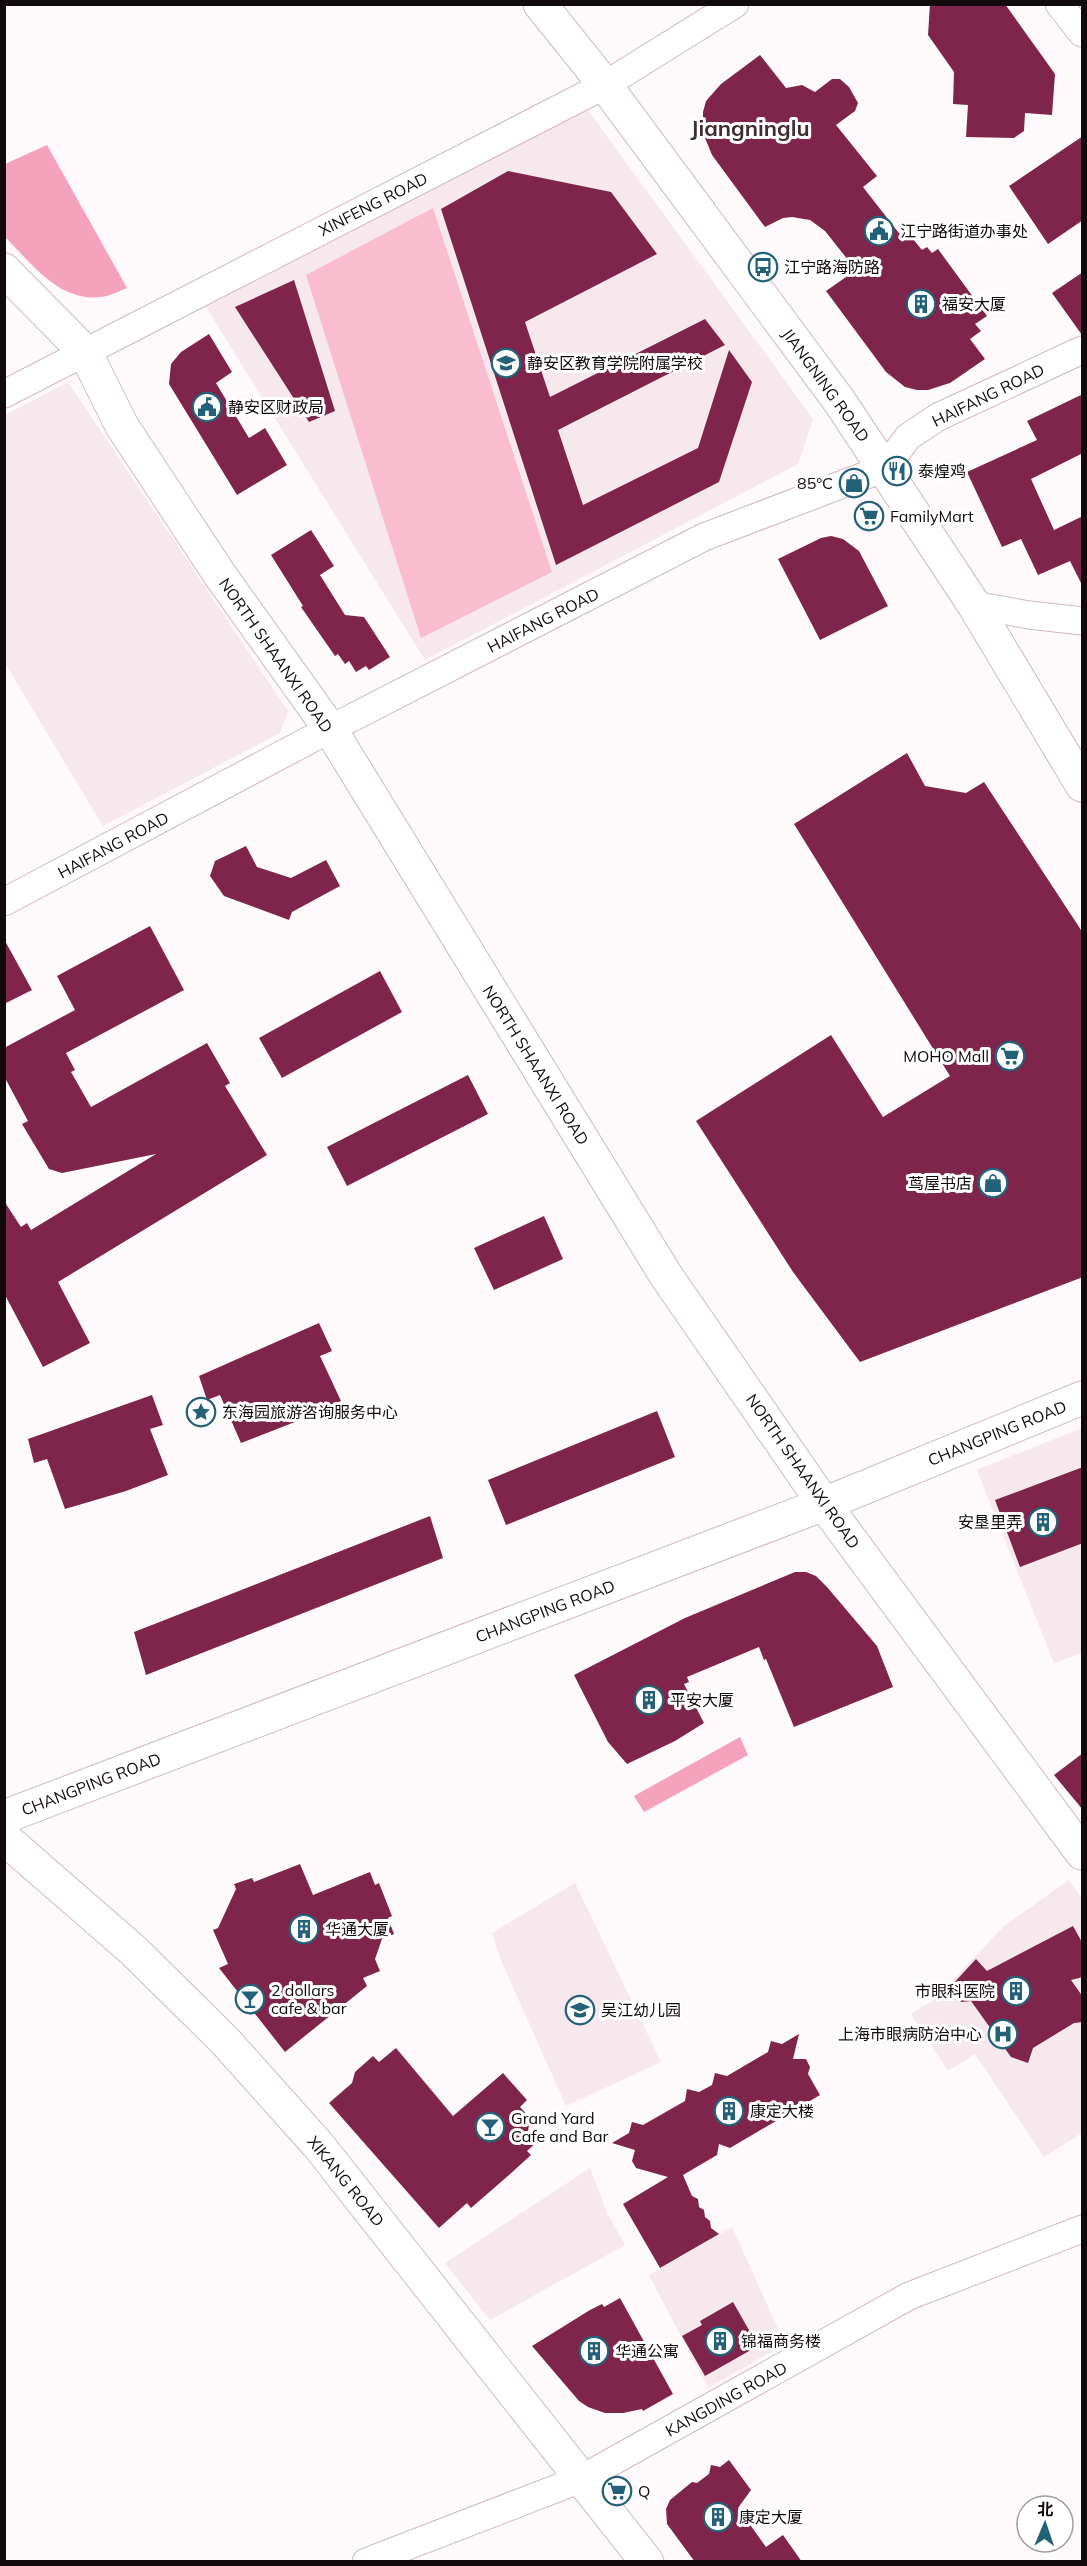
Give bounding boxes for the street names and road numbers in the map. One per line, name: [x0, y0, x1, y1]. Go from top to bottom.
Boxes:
street label: XINFENG ROAD: [315, 168, 431, 240]
street label: JIANGNING ROAD: [778, 324, 874, 446]
street label: HAIFANG ROAD: [928, 359, 1048, 431]
street label: NORTH SHAANXI ROAD: [215, 574, 337, 736]
street label: HAIFANG ROAD: [484, 583, 602, 657]
street label: HAIFANG ROAD: [54, 807, 172, 883]
street label: NORTH SHAANXI ROAD: [479, 981, 593, 1149]
street label: NORTH SHAANXI ROAD: [742, 1390, 864, 1552]
street label: CHANGPING ROAD: [925, 1396, 1069, 1470]
street label: CHANGPING ROAD: [472, 1575, 618, 1647]
street label: CHANGPING ROAD: [18, 1748, 164, 1820]
street label: XIKANG ROAD: [303, 2132, 389, 2230]
street label: KANGDING ROAD: [662, 2357, 790, 2441]

